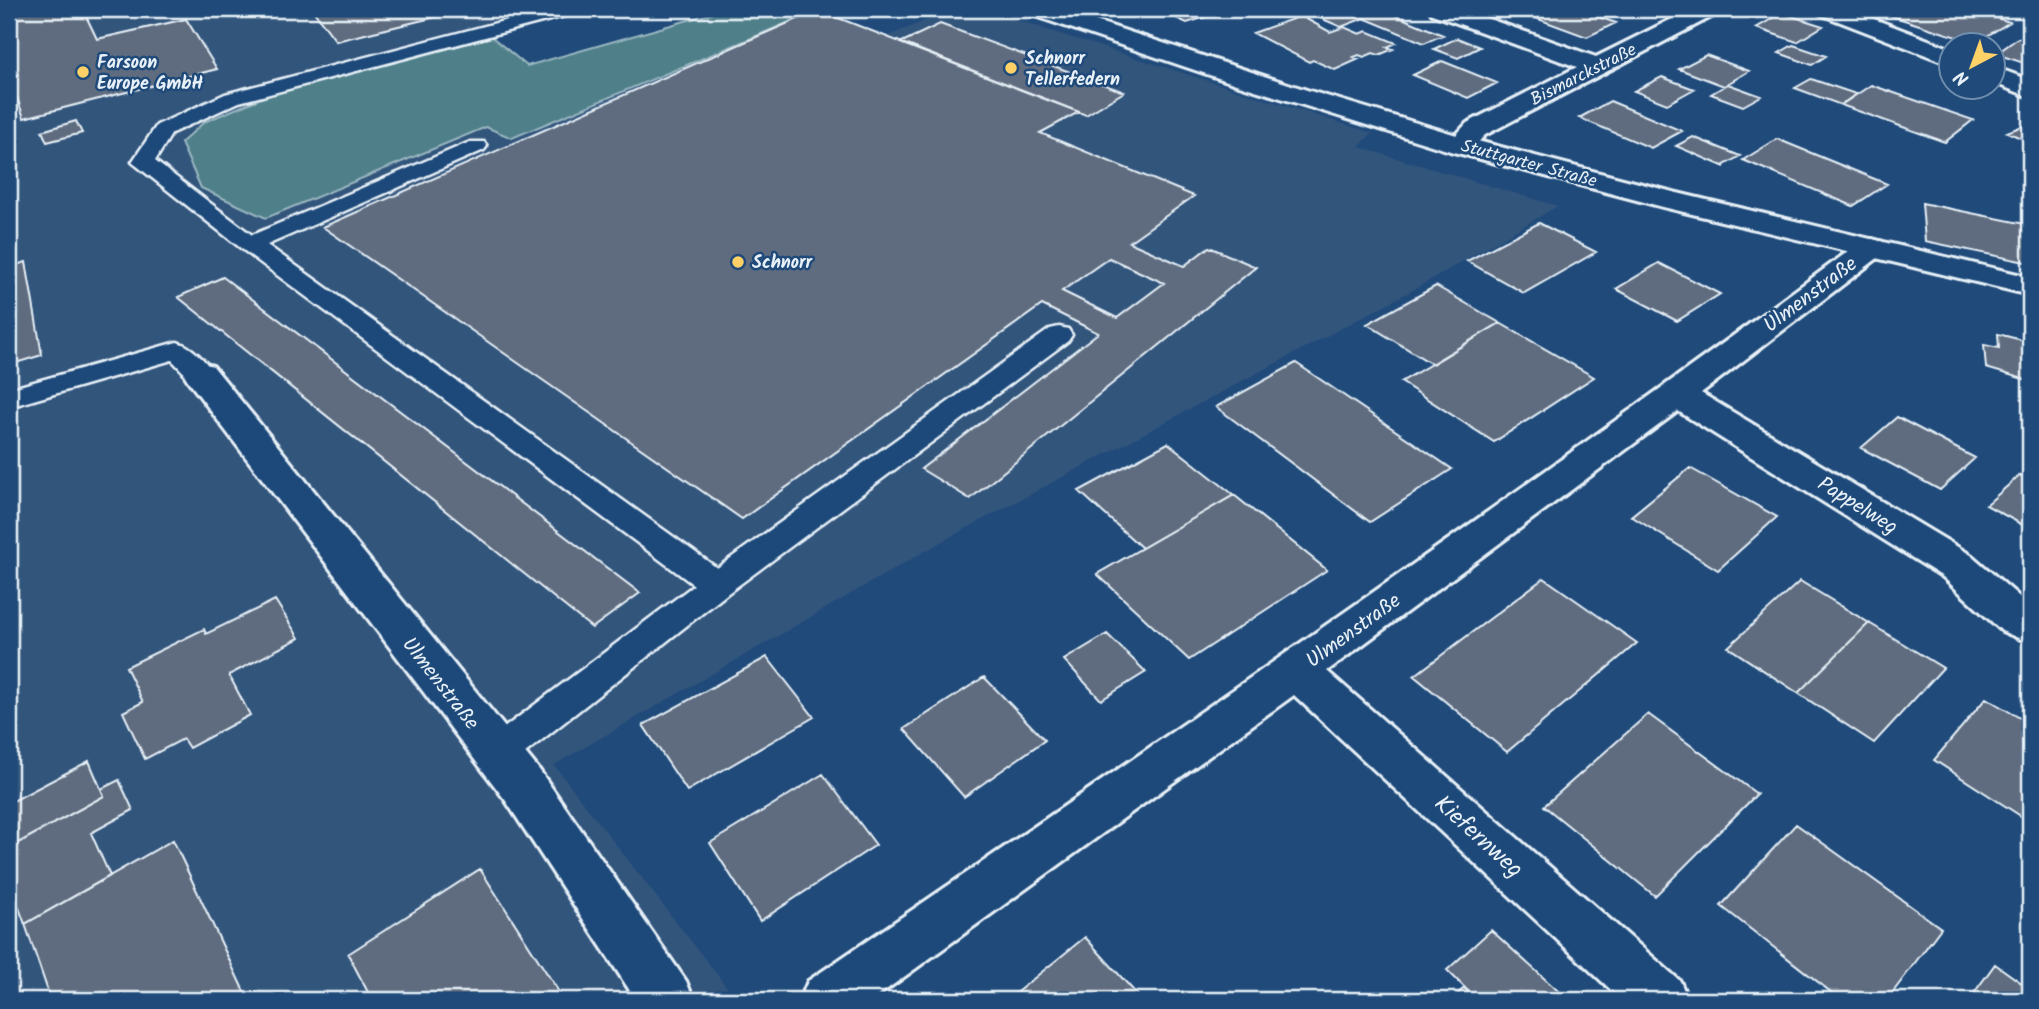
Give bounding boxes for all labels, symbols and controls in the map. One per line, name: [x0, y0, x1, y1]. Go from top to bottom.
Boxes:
north arrow: [1938, 32, 2008, 102]
street label: Bismarckstraße: [1525, 36, 1642, 115]
place label: Schnorr Tellerfedern: [1025, 45, 1120, 95]
place label: Farsoon Europe GmbH: [97, 49, 203, 99]
marker: Schnorr Tellerfedern: [1003, 60, 1019, 76]
text: N: [1948, 62, 1977, 93]
marker: Farsoon Europe GmbH: [75, 64, 91, 80]
street label: Stuttgarter Straße: [1457, 132, 1600, 197]
street label: Ulmenstraße: [1757, 248, 1865, 342]
place label: Schnorr: [752, 249, 814, 278]
marker: Schnorr: [730, 254, 746, 270]
street label: Pappelweg: [1811, 469, 1904, 544]
street label: Ulmenstraße: [1299, 585, 1409, 677]
street label: Ulmenstraße: [393, 630, 487, 738]
street label: Kiefernweg: [1424, 786, 1532, 888]

